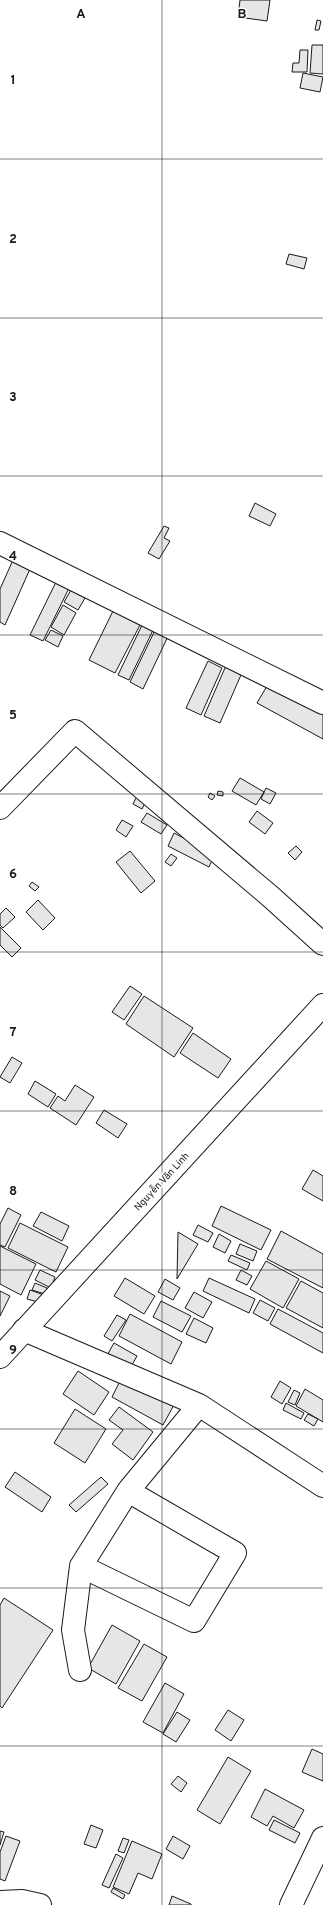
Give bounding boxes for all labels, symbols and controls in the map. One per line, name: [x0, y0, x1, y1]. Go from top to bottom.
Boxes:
text: A: [76, 7, 86, 23]
text: B: [238, 7, 247, 23]
text: 1: [10, 73, 16, 89]
text: 2: [9, 232, 17, 248]
text: 3: [9, 390, 17, 406]
text: 4: [9, 549, 17, 565]
text: 5: [9, 708, 17, 724]
text: 6: [9, 867, 17, 883]
text: 7: [10, 1025, 17, 1041]
street label: Nguyễn Văn Linh: [132, 1150, 193, 1214]
text: 8: [9, 1184, 17, 1200]
text: 9: [9, 1343, 17, 1359]

